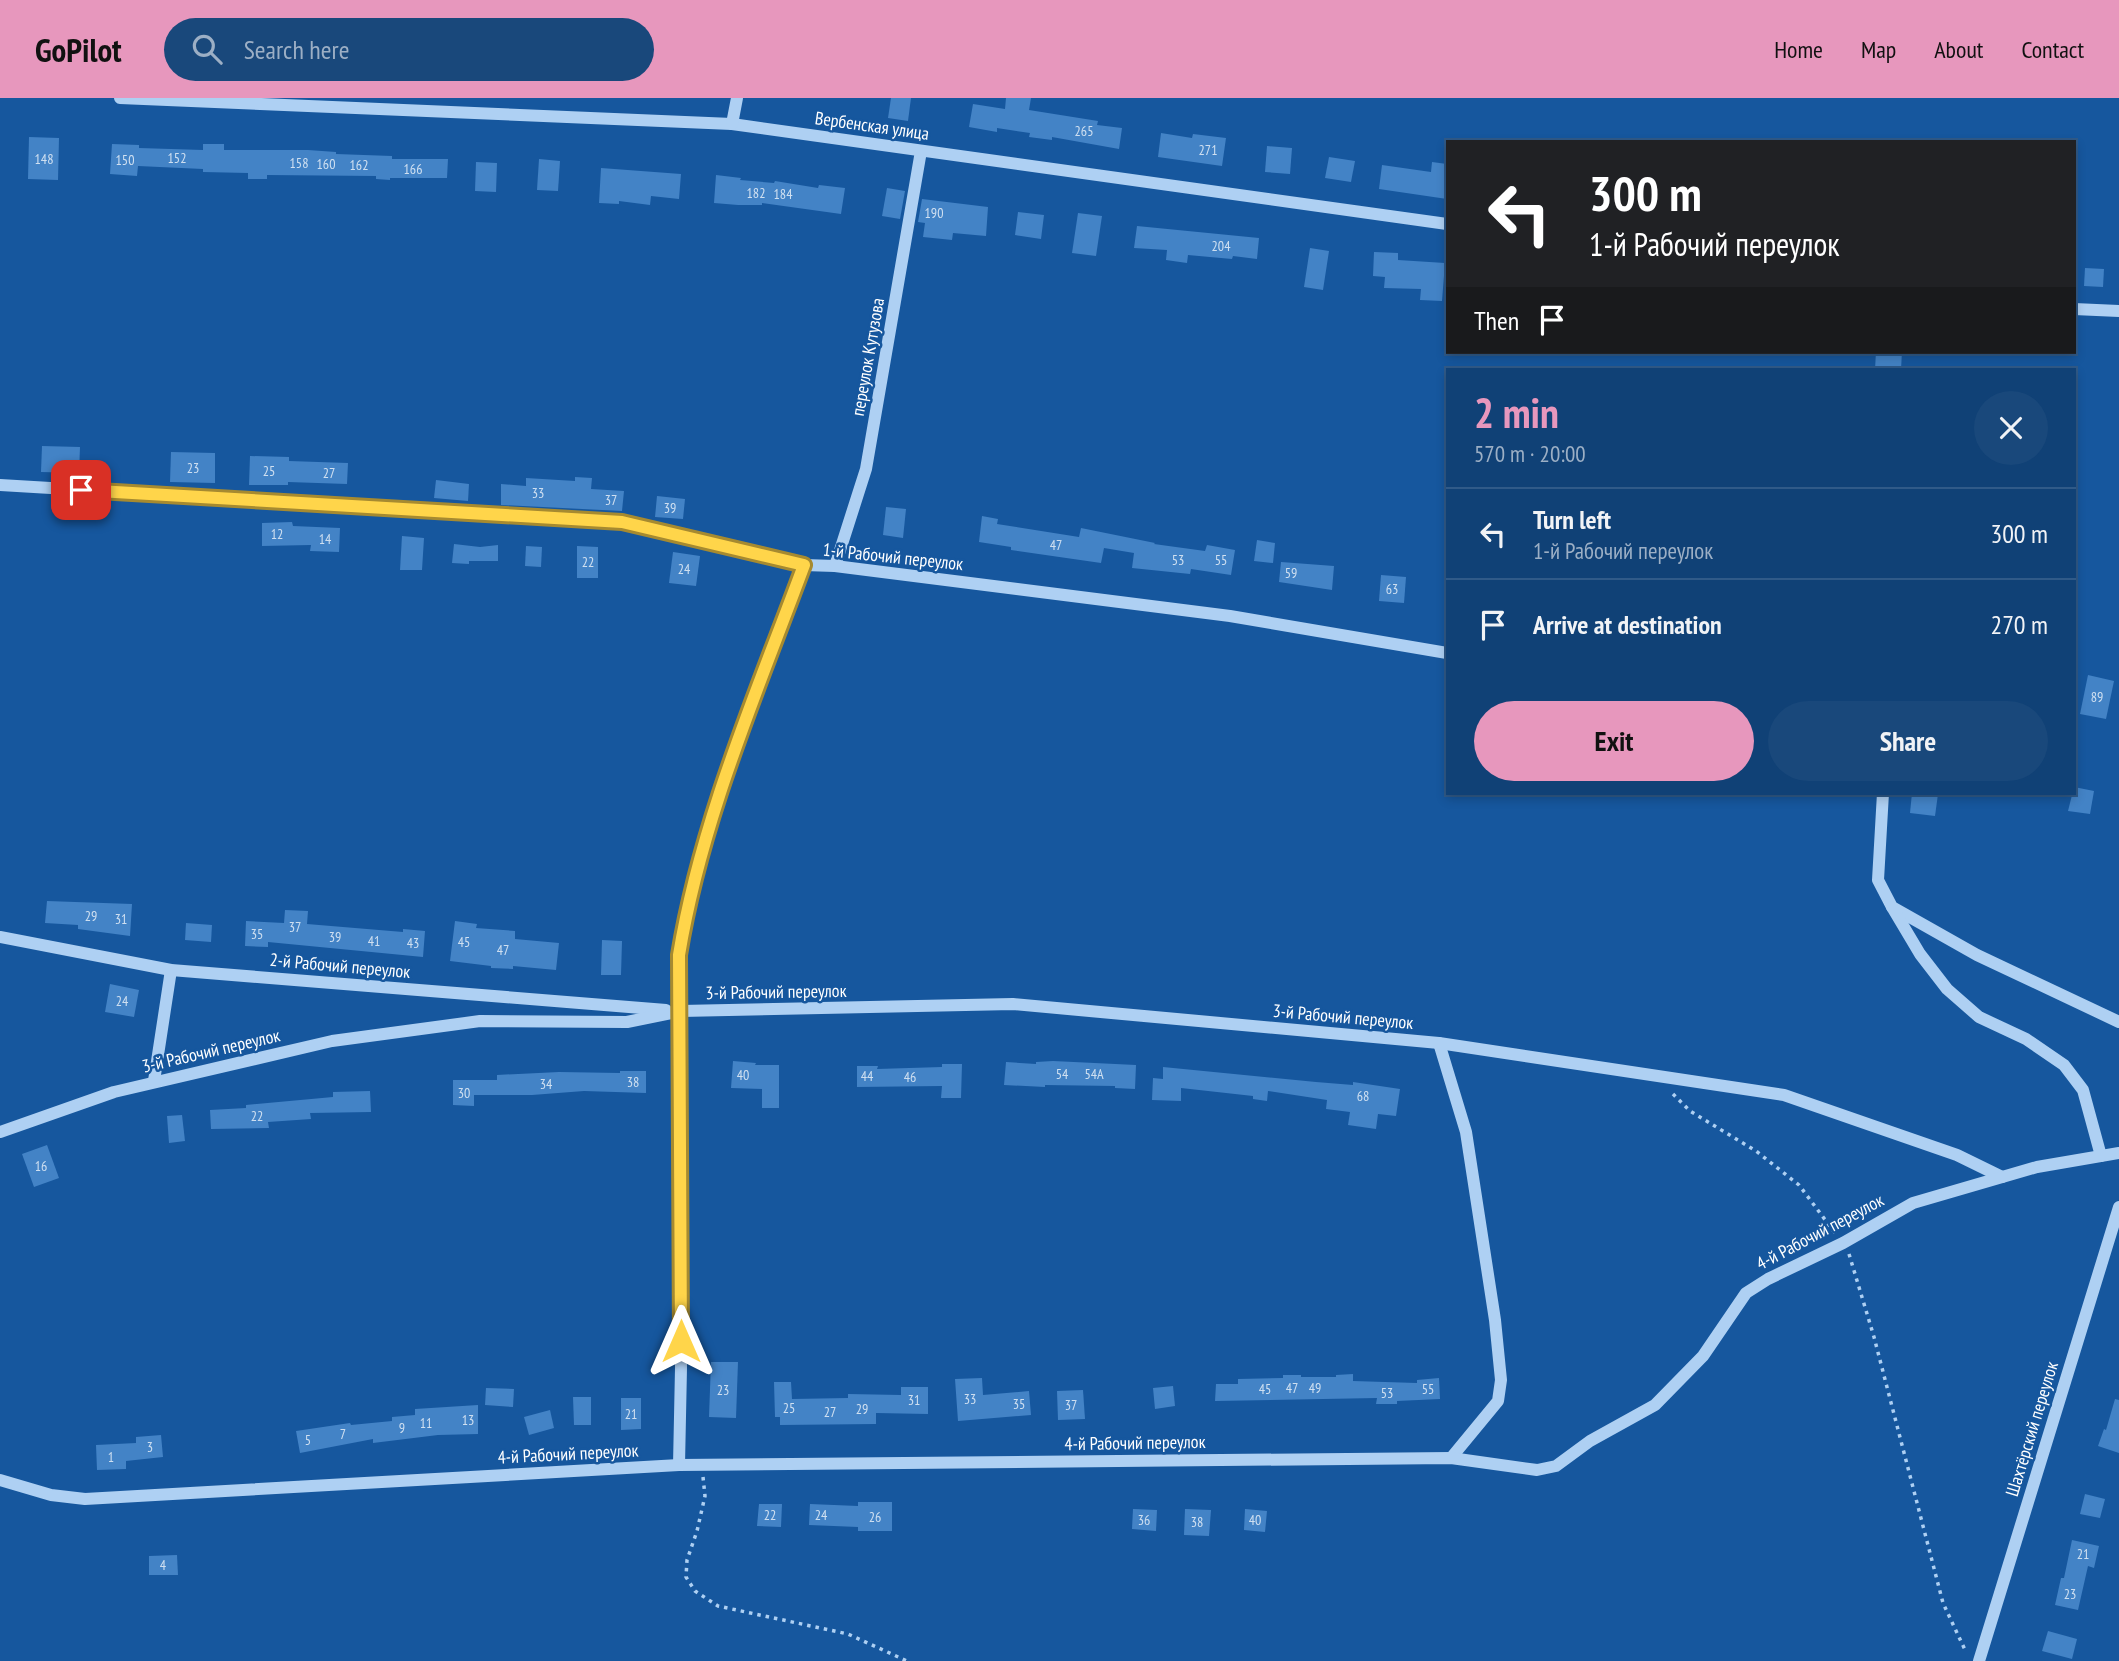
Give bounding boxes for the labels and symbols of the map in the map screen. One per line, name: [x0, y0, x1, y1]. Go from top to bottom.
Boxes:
street label: Вербенская улица: [814, 106, 931, 145]
house number: 265: [1075, 122, 1093, 140]
house number: 271: [1199, 141, 1217, 159]
house number: 152: [168, 149, 186, 167]
house number: 148: [35, 150, 53, 168]
house number: 150: [116, 151, 134, 169]
house number: 158: [290, 154, 308, 172]
house number: 160: [317, 155, 335, 173]
house number: 162: [350, 156, 368, 174]
house number: 166: [404, 160, 422, 178]
house number: 182: [747, 184, 765, 202]
house number: 184: [774, 185, 793, 203]
house number: 190: [925, 204, 943, 222]
house number: 204: [1212, 237, 1231, 255]
street label: переулок Кутузова: [846, 296, 889, 418]
house number: 23: [187, 459, 199, 477]
pin: [51, 460, 111, 520]
house number: 25: [263, 462, 275, 480]
house number: 27: [323, 464, 335, 482]
house number: 33: [532, 484, 544, 502]
house number: 37: [605, 491, 617, 509]
house number: 39: [664, 499, 676, 517]
house number: 12: [271, 525, 283, 543]
house number: 14: [319, 530, 332, 548]
house number: 47: [1050, 536, 1062, 554]
street label: 1-й Рабочий переулок: [822, 538, 964, 575]
house number: 53: [1172, 551, 1184, 569]
house number: 55: [1215, 551, 1227, 569]
house number: 22: [582, 553, 594, 571]
house number: 24: [678, 560, 691, 578]
house number: 59: [1285, 564, 1297, 582]
house number: 63: [1386, 580, 1398, 598]
house number: 89: [2091, 688, 2103, 706]
house number: 29: [85, 907, 97, 925]
house number: 31: [115, 910, 127, 928]
house number: 37: [289, 918, 301, 936]
house number: 35: [251, 925, 263, 943]
house number: 39: [329, 928, 341, 946]
house number: 41: [368, 932, 380, 950]
house number: 45: [458, 933, 470, 951]
house number: 43: [407, 934, 419, 952]
house number: 47: [497, 941, 509, 959]
street label: 2-й Рабочий переулок: [269, 948, 411, 983]
street label: 3-й Рабочий переулок: [705, 979, 847, 1004]
house number: 24: [116, 992, 129, 1010]
street label: 3-й Рабочий переулок: [1272, 999, 1414, 1034]
street label: 3-й Рабочий переулок: [140, 1023, 282, 1078]
house number: 54: [1056, 1065, 1069, 1083]
house number: 54А: [1084, 1065, 1104, 1083]
house number: 40: [737, 1066, 749, 1084]
house number: 44: [861, 1067, 874, 1085]
house number: 46: [904, 1068, 916, 1086]
house number: 38: [627, 1073, 639, 1091]
house number: 34: [540, 1075, 553, 1093]
house number: 30: [458, 1084, 470, 1102]
house number: 68: [1357, 1087, 1369, 1105]
house number: 22: [251, 1107, 263, 1125]
house number: 16: [35, 1157, 47, 1175]
street label: 4-й Рабочий переулок: [1752, 1188, 1887, 1275]
position arrow: [644, 1304, 718, 1378]
street label: Шахтёрский переулок: [2000, 1359, 2063, 1499]
house number: 47: [1286, 1379, 1298, 1397]
house number: 49: [1309, 1379, 1321, 1397]
house number: 45: [1259, 1380, 1271, 1398]
house number: 55: [1422, 1380, 1434, 1398]
house number: 23: [717, 1381, 729, 1399]
house number: 53: [1381, 1384, 1393, 1402]
house number: 33: [964, 1390, 976, 1408]
house number: 31: [908, 1391, 920, 1409]
house number: 35: [1013, 1395, 1025, 1413]
house number: 37: [1065, 1396, 1077, 1414]
house number: 25: [783, 1399, 795, 1417]
house number: 29: [856, 1400, 868, 1418]
house number: 27: [824, 1403, 836, 1421]
house number: 21: [625, 1405, 637, 1423]
house number: 13: [462, 1411, 474, 1429]
house number: 11: [420, 1414, 432, 1432]
house number: 9: [399, 1419, 405, 1437]
house number: 7: [340, 1425, 346, 1443]
street label: 4-й Рабочий переулок: [1064, 1430, 1206, 1455]
house number: 5: [305, 1431, 311, 1449]
house number: 3: [147, 1438, 153, 1456]
street label: 4-й Рабочий переулок: [497, 1438, 639, 1469]
house number: 1: [108, 1448, 114, 1466]
house number: 22: [764, 1506, 776, 1524]
house number: 24: [815, 1506, 828, 1524]
house number: 26: [869, 1508, 881, 1526]
house number: 36: [1138, 1511, 1150, 1529]
house number: 40: [1249, 1511, 1261, 1529]
house number: 38: [1191, 1513, 1203, 1531]
house number: 21: [2077, 1545, 2089, 1563]
house number: 4: [160, 1556, 167, 1574]
house number: 23: [2064, 1585, 2076, 1603]

